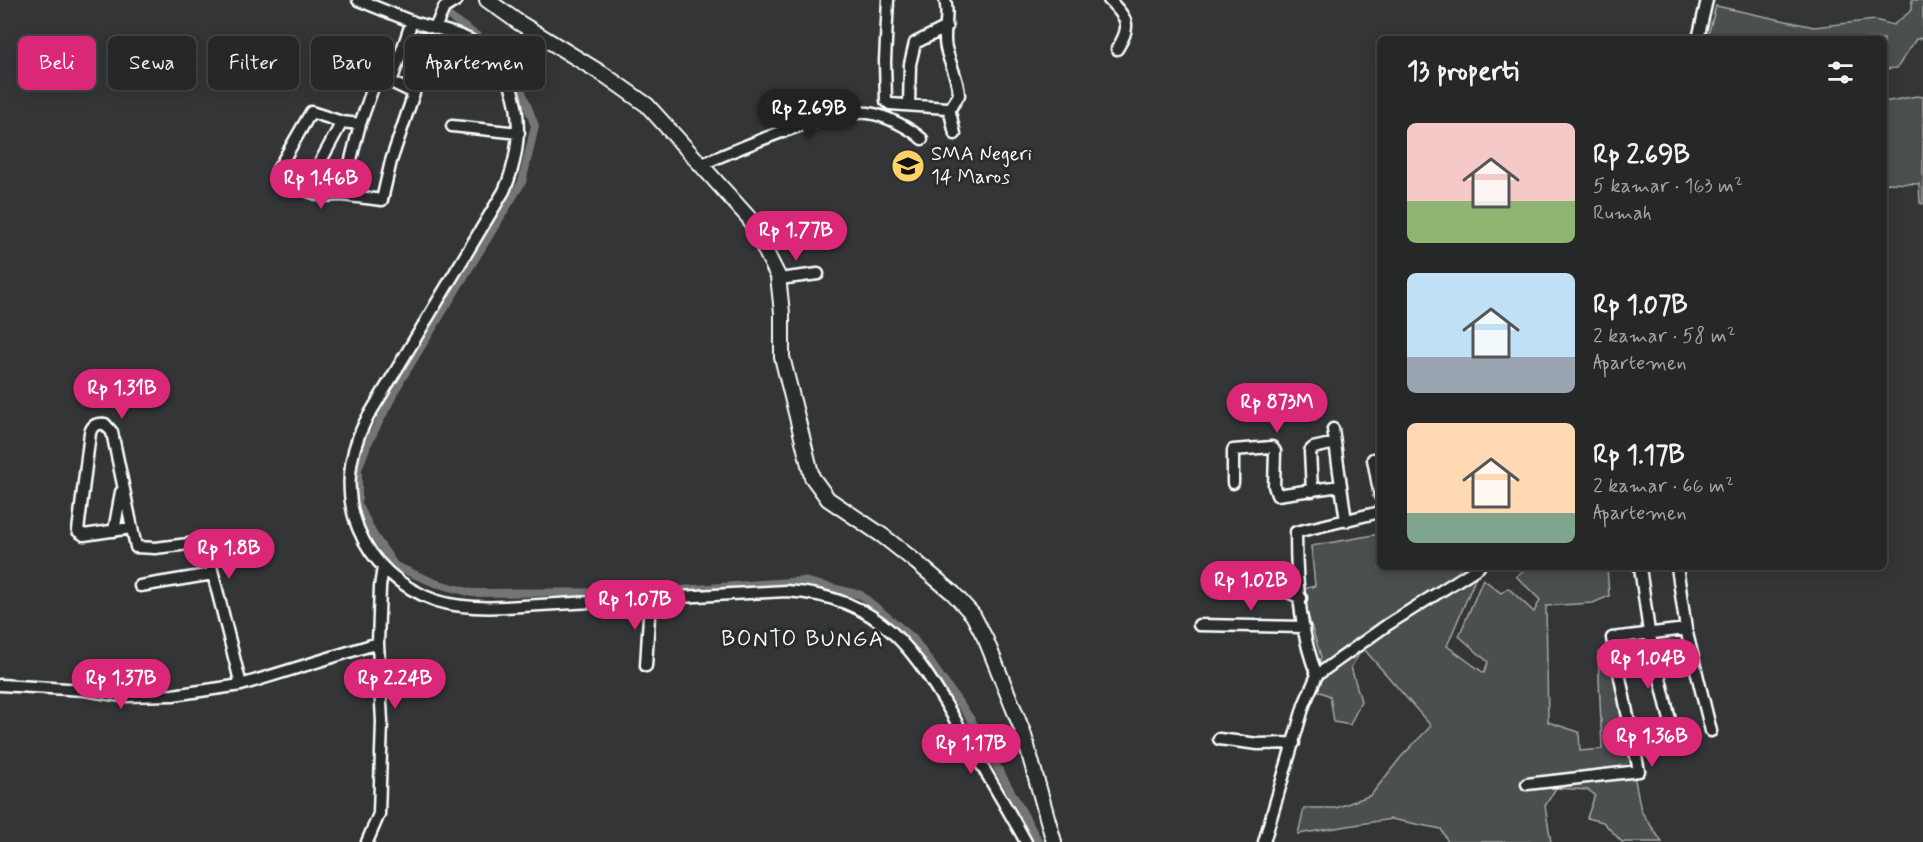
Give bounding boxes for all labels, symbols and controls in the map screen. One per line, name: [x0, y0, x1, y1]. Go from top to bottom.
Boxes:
chip: Beli: [18, 36, 96, 90]
chip: Sewa: [108, 36, 196, 90]
chip: Filter: [208, 36, 299, 90]
chip: Baru: [311, 36, 393, 90]
chip: Apartemen: [405, 36, 545, 90]
text: 13 properti: [1407, 55, 1519, 89]
icon: filters: [1824, 56, 1857, 89]
pin: Rp 2.69B: [747, 89, 871, 140]
text: Rp 2.69B: [772, 95, 846, 122]
text: Rp 2.69B: [1593, 139, 1690, 173]
place label: SMA Negeri 14 Maros: [931, 141, 1032, 191]
icon: home: [1455, 147, 1527, 219]
school or university icon: SMA Negeri 14 Maros: [890, 148, 926, 184]
pin: Rp 1.46B: [259, 159, 383, 210]
text: Rp 1.46B: [284, 165, 358, 192]
text: 5 kamar · 163 m²: [1593, 173, 1743, 200]
text: Rumah: [1593, 200, 1652, 227]
pin: Rp 1.77B: [734, 211, 858, 262]
text: Rp 1.77B: [759, 217, 833, 244]
text: Rp 1.07B: [1593, 289, 1688, 323]
icon: home: [1455, 297, 1527, 369]
text: 2 kamar · 58 m²: [1593, 323, 1736, 350]
text: Apartemen: [1593, 350, 1686, 377]
pin: Rp 1.31B: [60, 369, 184, 420]
text: Rp 1.31B: [87, 375, 157, 402]
pin: Rp 873M: [1222, 383, 1332, 434]
text: Rp 873M: [1241, 389, 1313, 416]
text: Rp 1.17B: [1593, 439, 1685, 473]
icon: home: [1455, 447, 1527, 519]
text: 2 kamar · 66 m²: [1593, 473, 1734, 500]
text: Apartemen: [1593, 500, 1686, 527]
pin: Rp 1.8B: [174, 529, 284, 580]
text: Rp 1.8B: [198, 535, 260, 562]
pin: Rp 1.02B: [1189, 561, 1313, 612]
text: Rp 1.02B: [1214, 567, 1288, 594]
pin: Rp 1.07B: [573, 580, 697, 631]
text: Rp 1.07B: [599, 586, 671, 613]
district label: BONTO BUNGA: [721, 626, 885, 654]
pin: Rp 1.04B: [1586, 639, 1710, 690]
text: Rp 1.04B: [1611, 645, 1685, 672]
pin: Rp 1.37B: [59, 659, 183, 710]
pin: Rp 2.24B: [333, 659, 457, 710]
text: Rp 1.37B: [86, 665, 156, 692]
text: Rp 2.24B: [358, 665, 432, 692]
pin: Rp 1.36B: [1590, 717, 1714, 768]
text: Rp 1.36B: [1616, 723, 1688, 750]
pin: Rp 1.17B: [909, 724, 1033, 775]
text: Rp 1.17B: [936, 730, 1006, 757]

